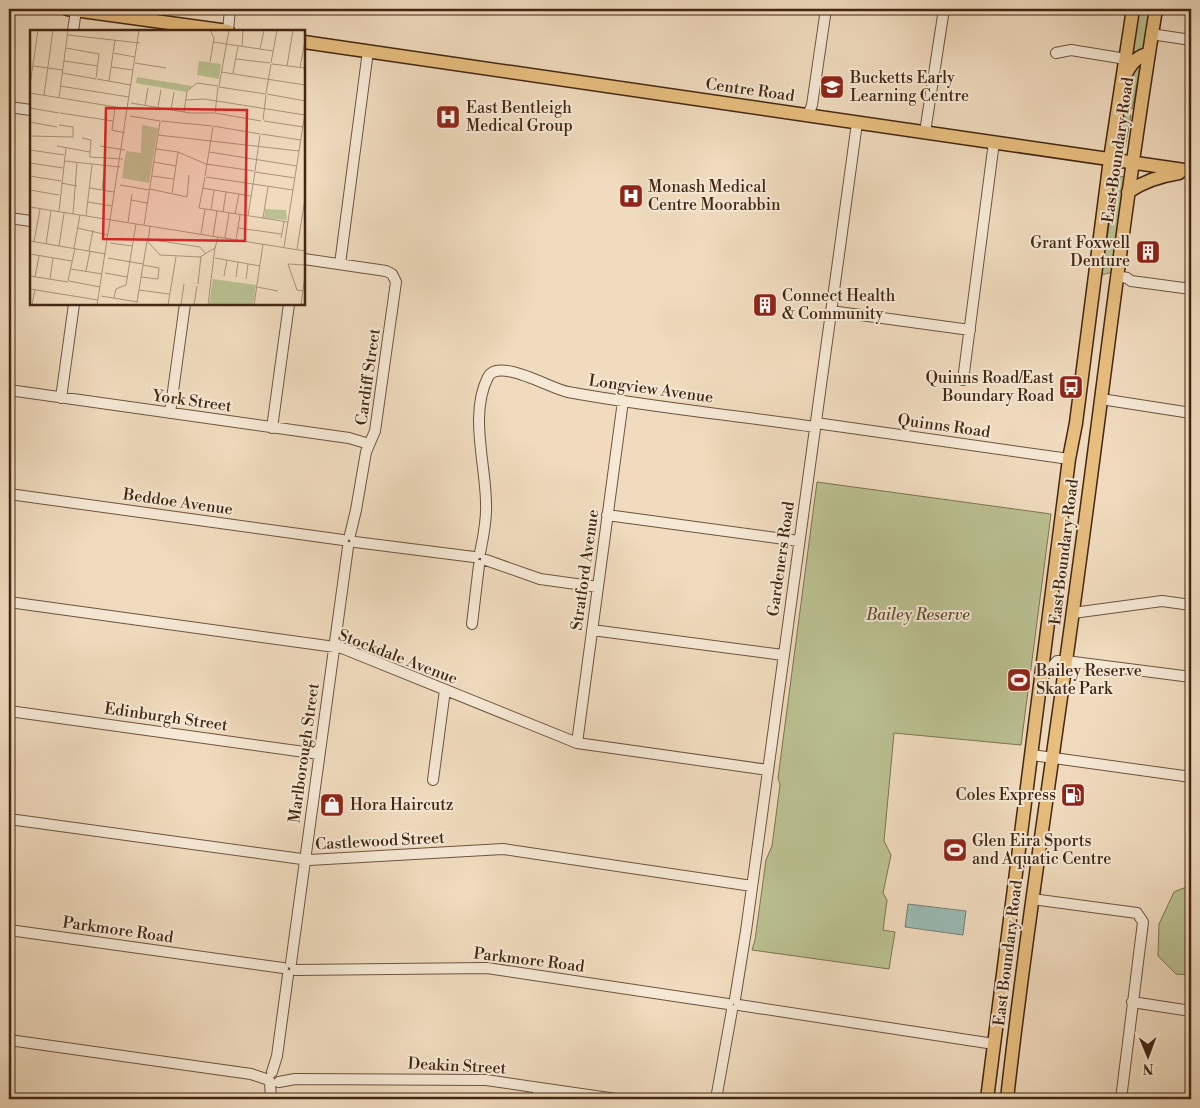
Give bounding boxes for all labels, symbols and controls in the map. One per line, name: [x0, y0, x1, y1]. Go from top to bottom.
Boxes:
inset map: [30, 30, 305, 305]
place label: Bucketts Early Learning Centre: [849, 68, 969, 106]
street label: Centre Road: [704, 74, 796, 106]
school or university icon: Bucketts Early Learning Centre: [819, 74, 845, 100]
street label: East Boundary Road: [1098, 76, 1138, 224]
place label: East Bentleigh Medical Group: [466, 98, 573, 136]
hospital icon: East Bentleigh Medical Group: [435, 104, 461, 130]
place label: Monash Medical Centre Moorabbin: [648, 177, 781, 215]
hospital icon: Monash Medical Centre Moorabbin: [618, 183, 644, 209]
place label: Grant Foxwell Denture: [1030, 233, 1130, 271]
building icon: Grant Foxwell Denture: [1135, 239, 1161, 265]
place label: Connect Health & Community: [782, 286, 896, 324]
building icon: Connect Health & Community: [752, 292, 778, 318]
street label: Cardiff Street: [351, 327, 385, 427]
place label: Quinns Road/East Boundary Road: [926, 368, 1054, 406]
street label: Longview Avenue: [587, 370, 715, 408]
bus stop icon: Quinns Road/East Boundary Road: [1058, 374, 1084, 400]
street label: York Street: [150, 385, 233, 417]
street label: Quinns Road: [896, 410, 992, 442]
street label: East Boundary Road: [1045, 478, 1083, 626]
street label: Beddoe Avenue: [121, 484, 234, 520]
street label: Gardeners Road: [763, 500, 799, 618]
street label: Stratford Avenue: [567, 508, 603, 632]
park label: Bailey Reserve: [865, 605, 970, 625]
street label: Stockdale Avenue: [336, 625, 460, 689]
place label: Bailey Reserve Skate Park: [1035, 661, 1142, 699]
sports icon: Bailey Reserve Skate Park: [1006, 667, 1032, 693]
street label: Marlborough Street: [284, 681, 324, 824]
street label: Edinburgh Street: [103, 698, 229, 736]
fuel station icon: Coles Express: [1060, 782, 1086, 808]
place label: Coles Express: [956, 785, 1056, 805]
shop icon: Hora Haircutz: [319, 792, 345, 818]
place label: Hora Haircutz: [350, 795, 454, 815]
street label: Castlewood Street: [315, 828, 446, 854]
place label: Glen Eira Sports and Aquatic Centre: [972, 831, 1111, 869]
sports icon: Glen Eira Sports and Aquatic Centre: [942, 837, 968, 863]
street label: East Boundary Road: [989, 879, 1027, 1027]
street label: Parkmore Road: [61, 912, 175, 948]
street label: Parkmore Road: [472, 943, 586, 977]
north arrow: [1122, 1030, 1172, 1080]
street label: Deakin Street: [407, 1053, 507, 1079]
text: N: [1143, 1059, 1154, 1077]

